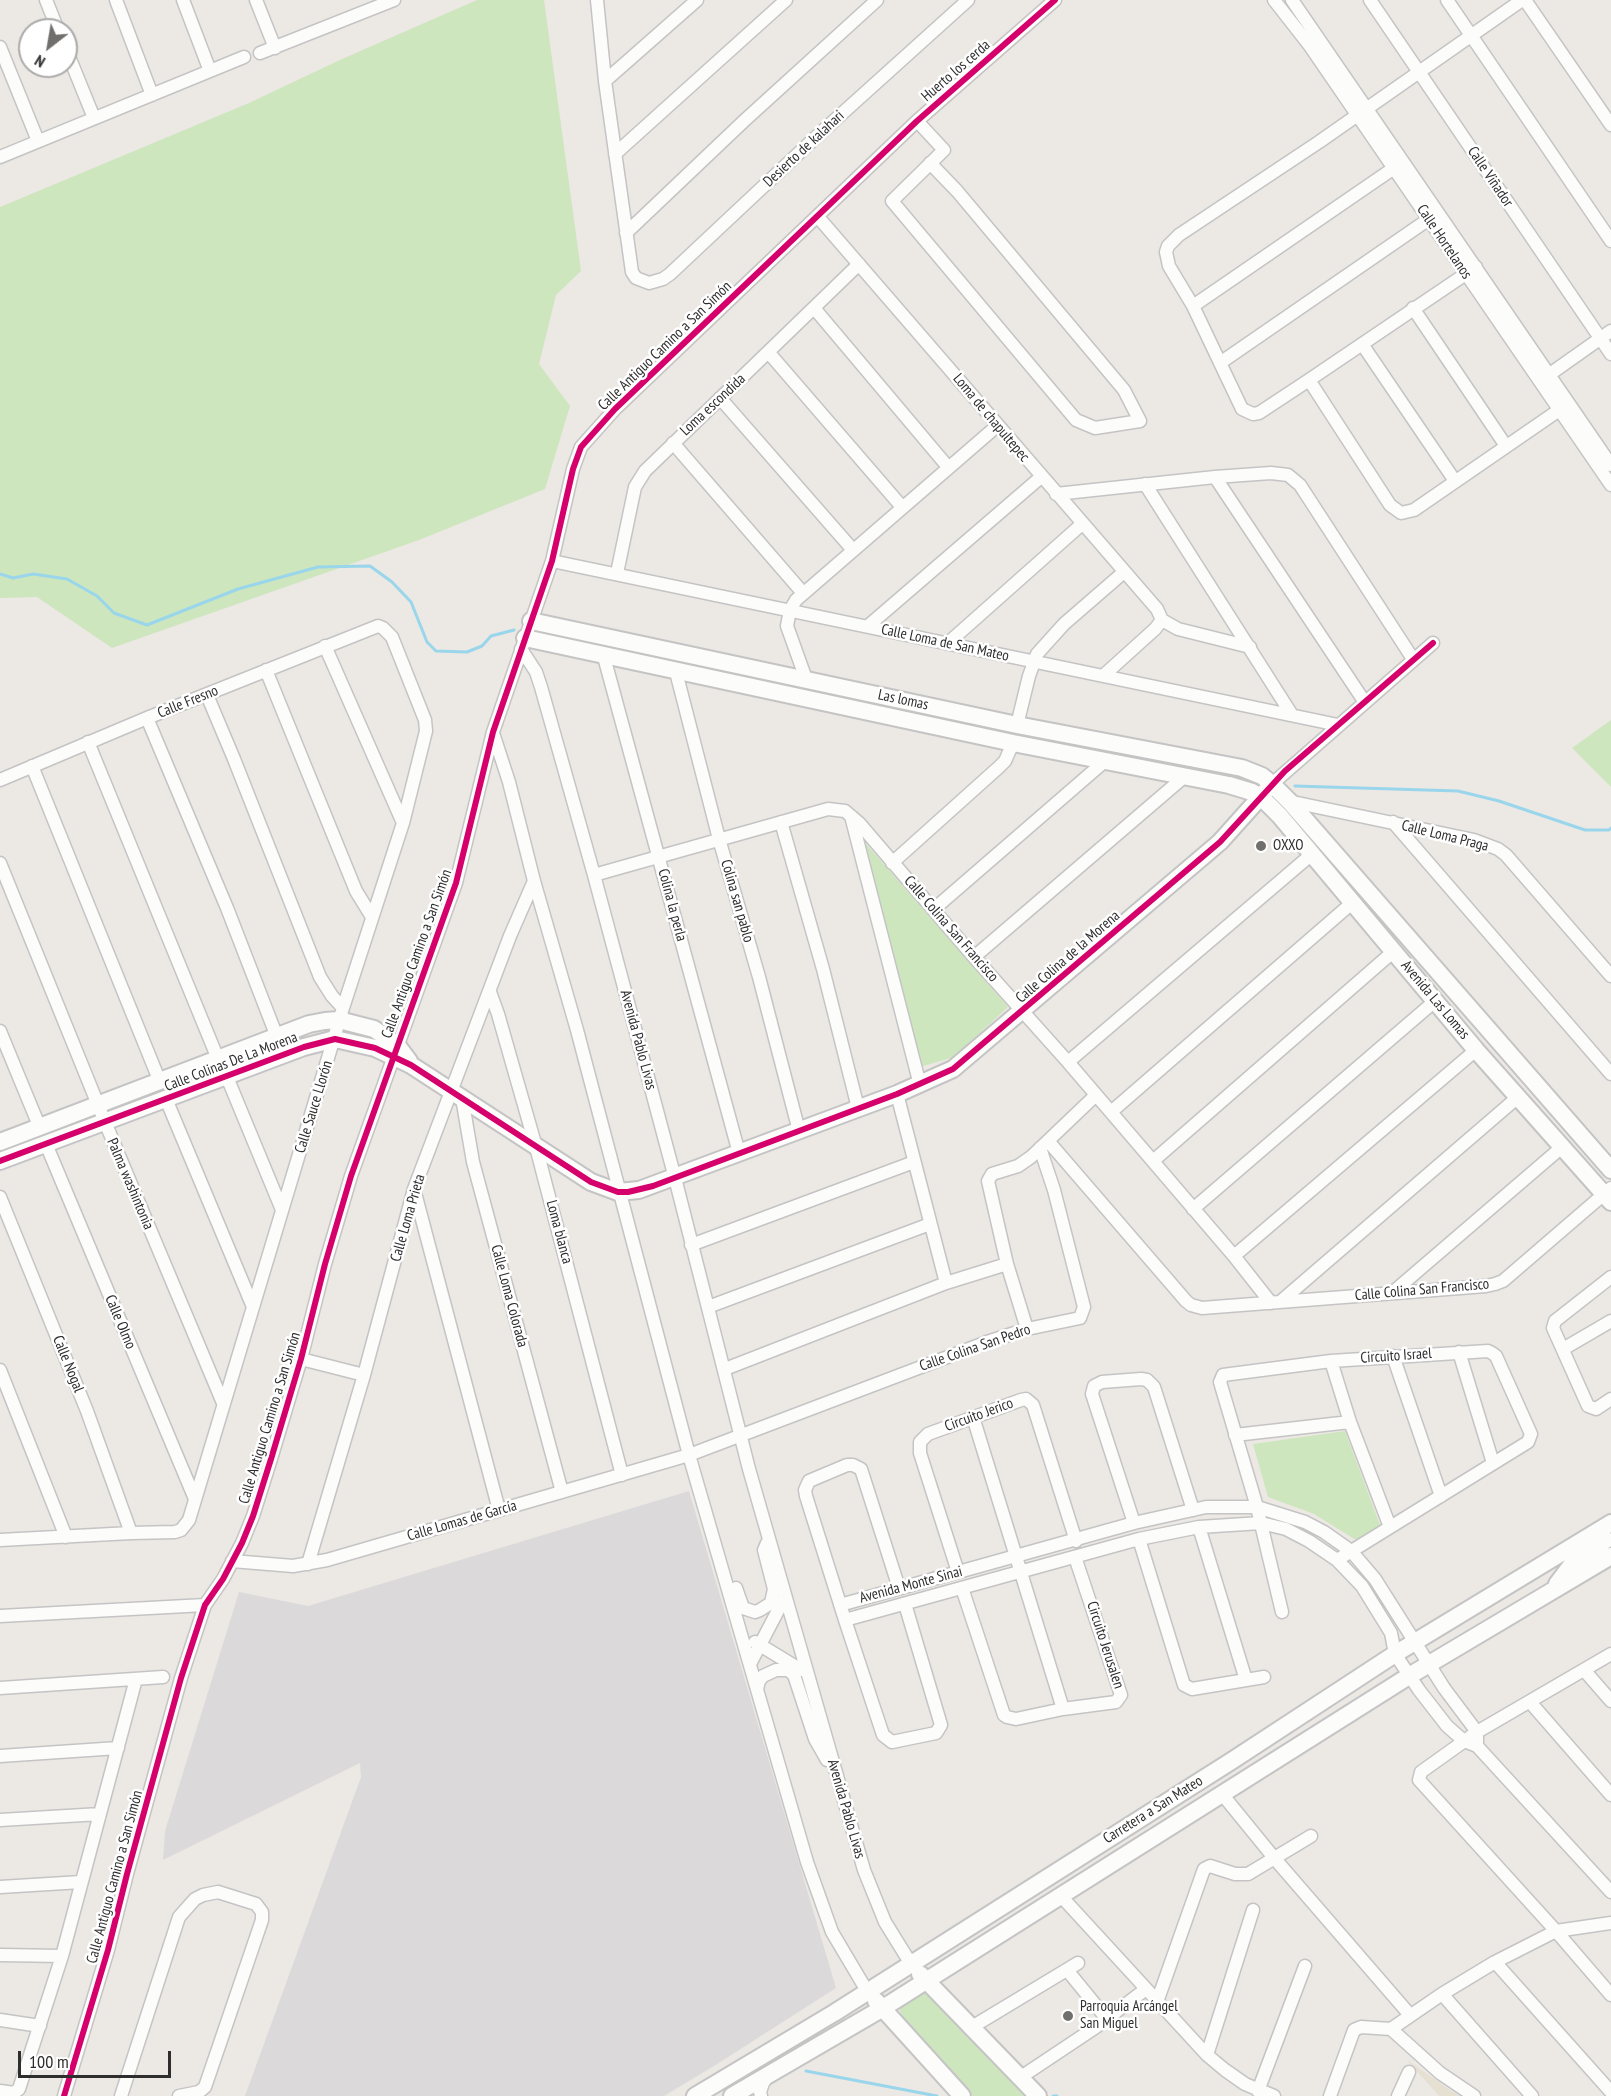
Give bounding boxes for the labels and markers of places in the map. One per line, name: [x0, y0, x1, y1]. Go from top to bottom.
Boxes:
place label: OXXO: [1273, 837, 1303, 855]
marker: OXXO: [1254, 839, 1268, 853]
place label: Parroquia Arcángel San Miguel: [1080, 1998, 1178, 2033]
marker: Parroquia Arcángel San Miguel: [1061, 2009, 1075, 2023]

